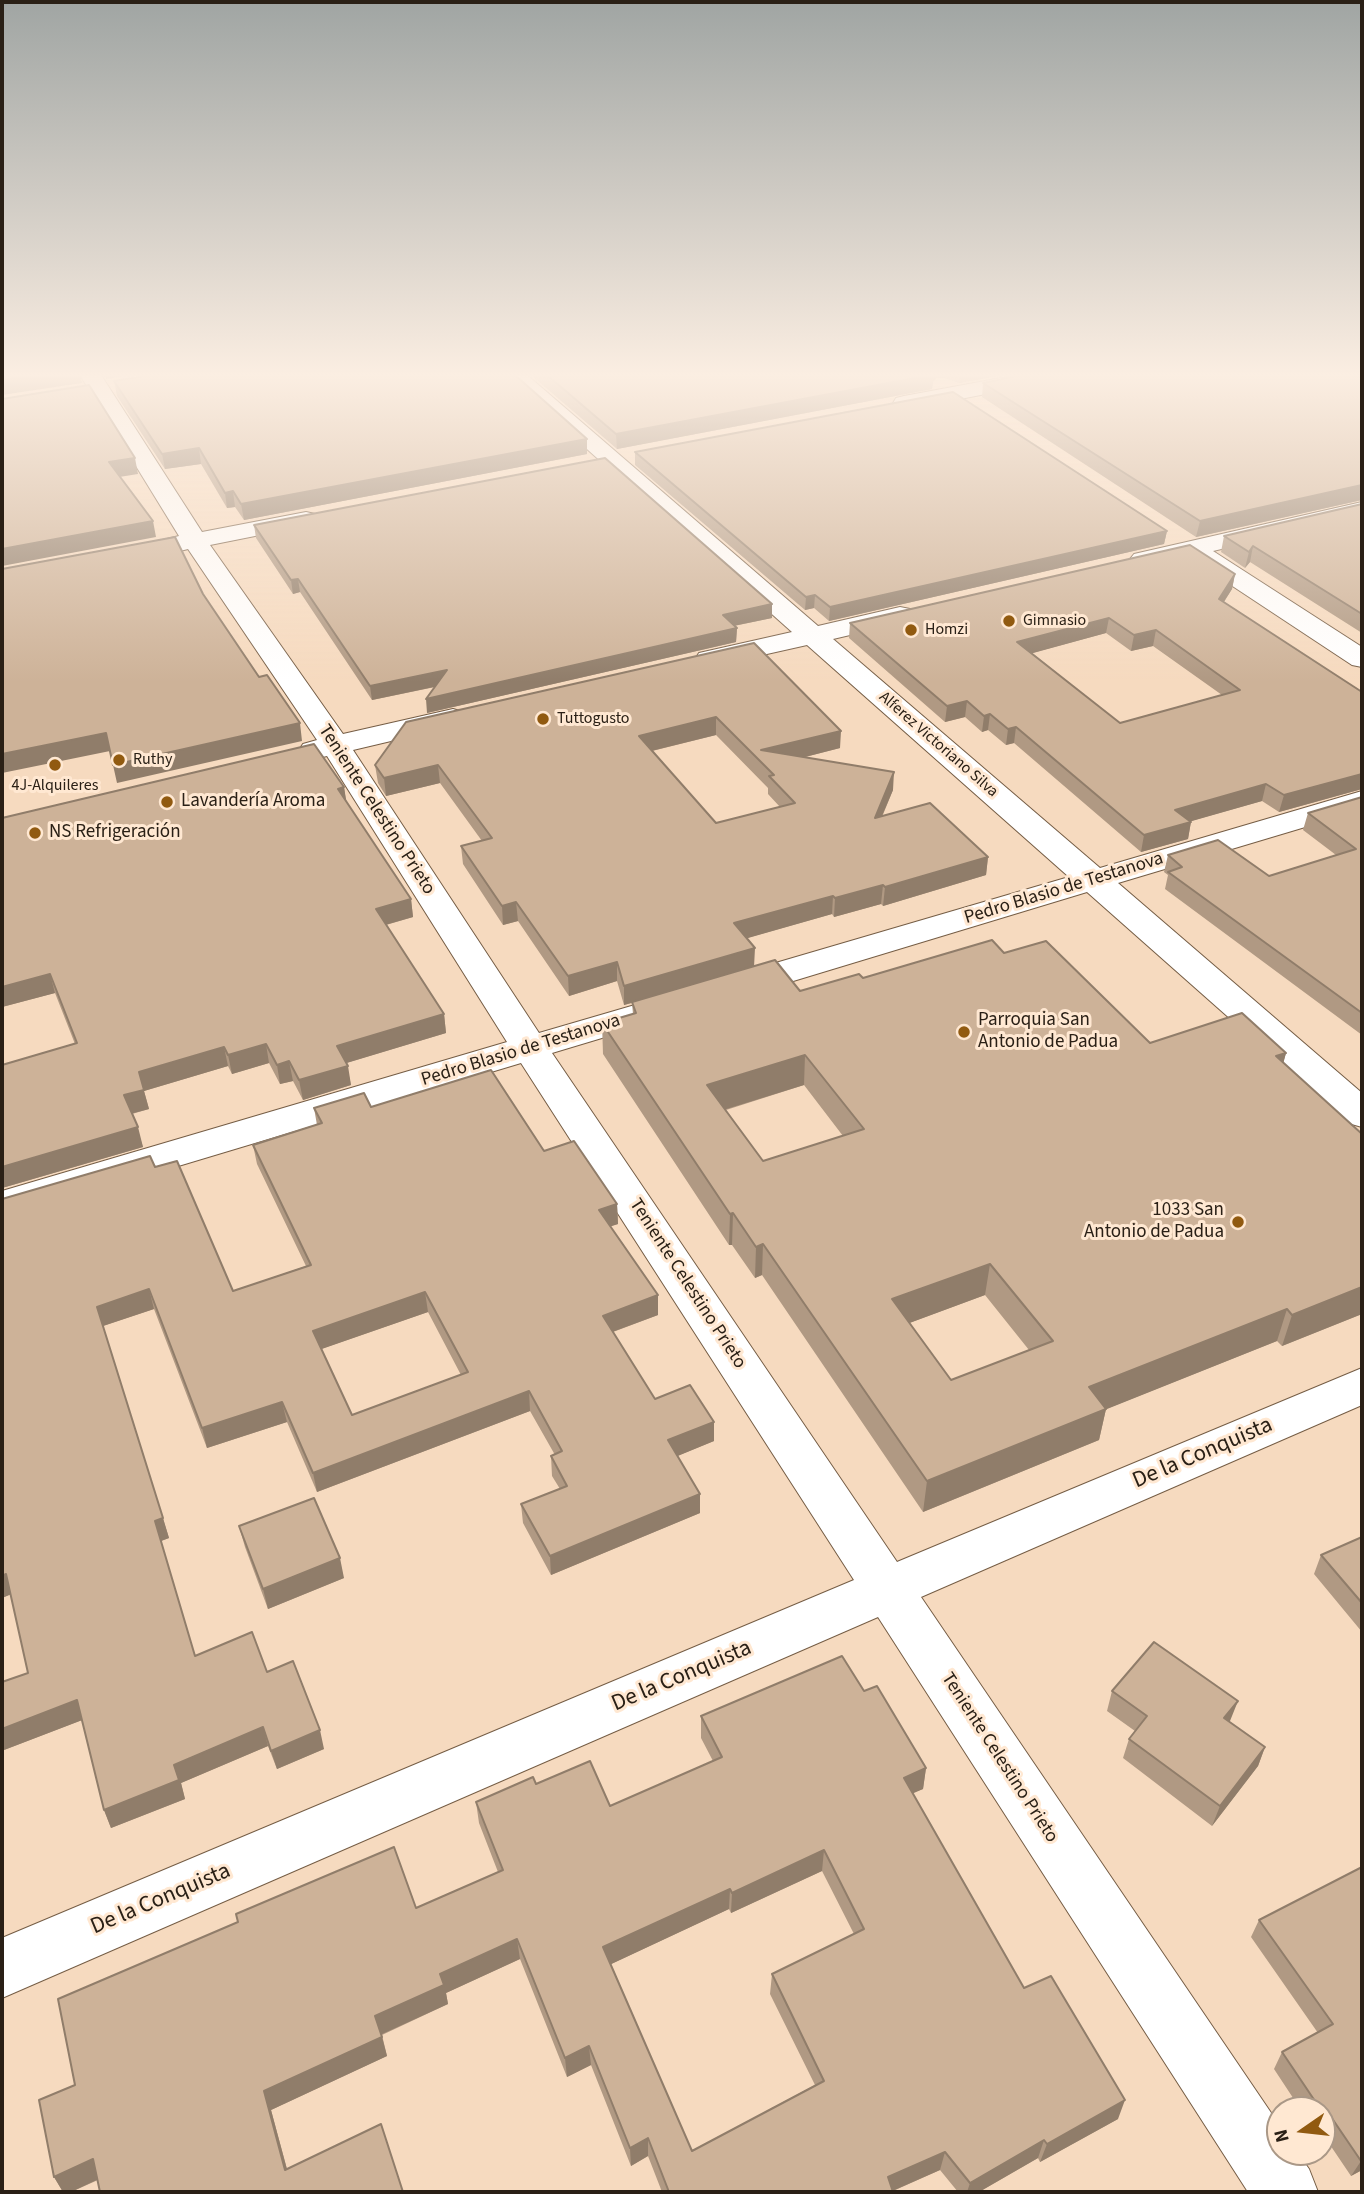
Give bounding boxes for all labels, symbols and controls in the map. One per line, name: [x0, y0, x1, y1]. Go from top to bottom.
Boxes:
place label: Gimnasio: [1023, 611, 1086, 631]
marker: Gimnasio: [1001, 613, 1017, 629]
place label: Homzi: [925, 620, 968, 640]
marker: Homzi: [903, 622, 919, 638]
street label: Alferez Victoriano Silva: [874, 688, 1002, 802]
place label: Tuttogusto: [557, 709, 630, 729]
marker: Tuttogusto: [535, 711, 551, 727]
street label: Teniente Celestino Prieto: [313, 721, 439, 899]
place label: Ruthy: [133, 750, 172, 770]
marker: Ruthy: [111, 752, 127, 768]
marker: 4J-Alquileres: [47, 757, 63, 773]
place label: 4J-Alquileres: [12, 776, 98, 796]
place label: Lavandería Aroma: [181, 791, 325, 813]
marker: Lavandería Aroma: [159, 794, 175, 810]
place label: NS Refrigeración: [49, 822, 181, 844]
marker: NS Refrigeración: [27, 825, 43, 841]
street label: Pedro Blasio de Testanova: [962, 848, 1166, 930]
street label: Pedro Blasio de Testanova: [419, 1010, 623, 1092]
place label: Parroquia San Antonio de Padua: [978, 1010, 1118, 1054]
marker: Parroquia San Antonio de Padua: [956, 1024, 972, 1040]
street label: Teniente Celestino Prieto: [624, 1195, 750, 1373]
place label: 1033 San Antonio de Padua: [1084, 1200, 1224, 1244]
marker: 1033 San Antonio de Padua: [1230, 1214, 1246, 1230]
street label: De la Conquista: [1129, 1412, 1277, 1496]
street label: De la Conquista: [608, 1635, 756, 1719]
street label: Teniente Celestino Prieto: [936, 1669, 1062, 1847]
street label: De la Conquista: [87, 1858, 235, 1942]
north arrow: [1266, 2096, 1336, 2166]
text: N: [1267, 2126, 1297, 2145]

